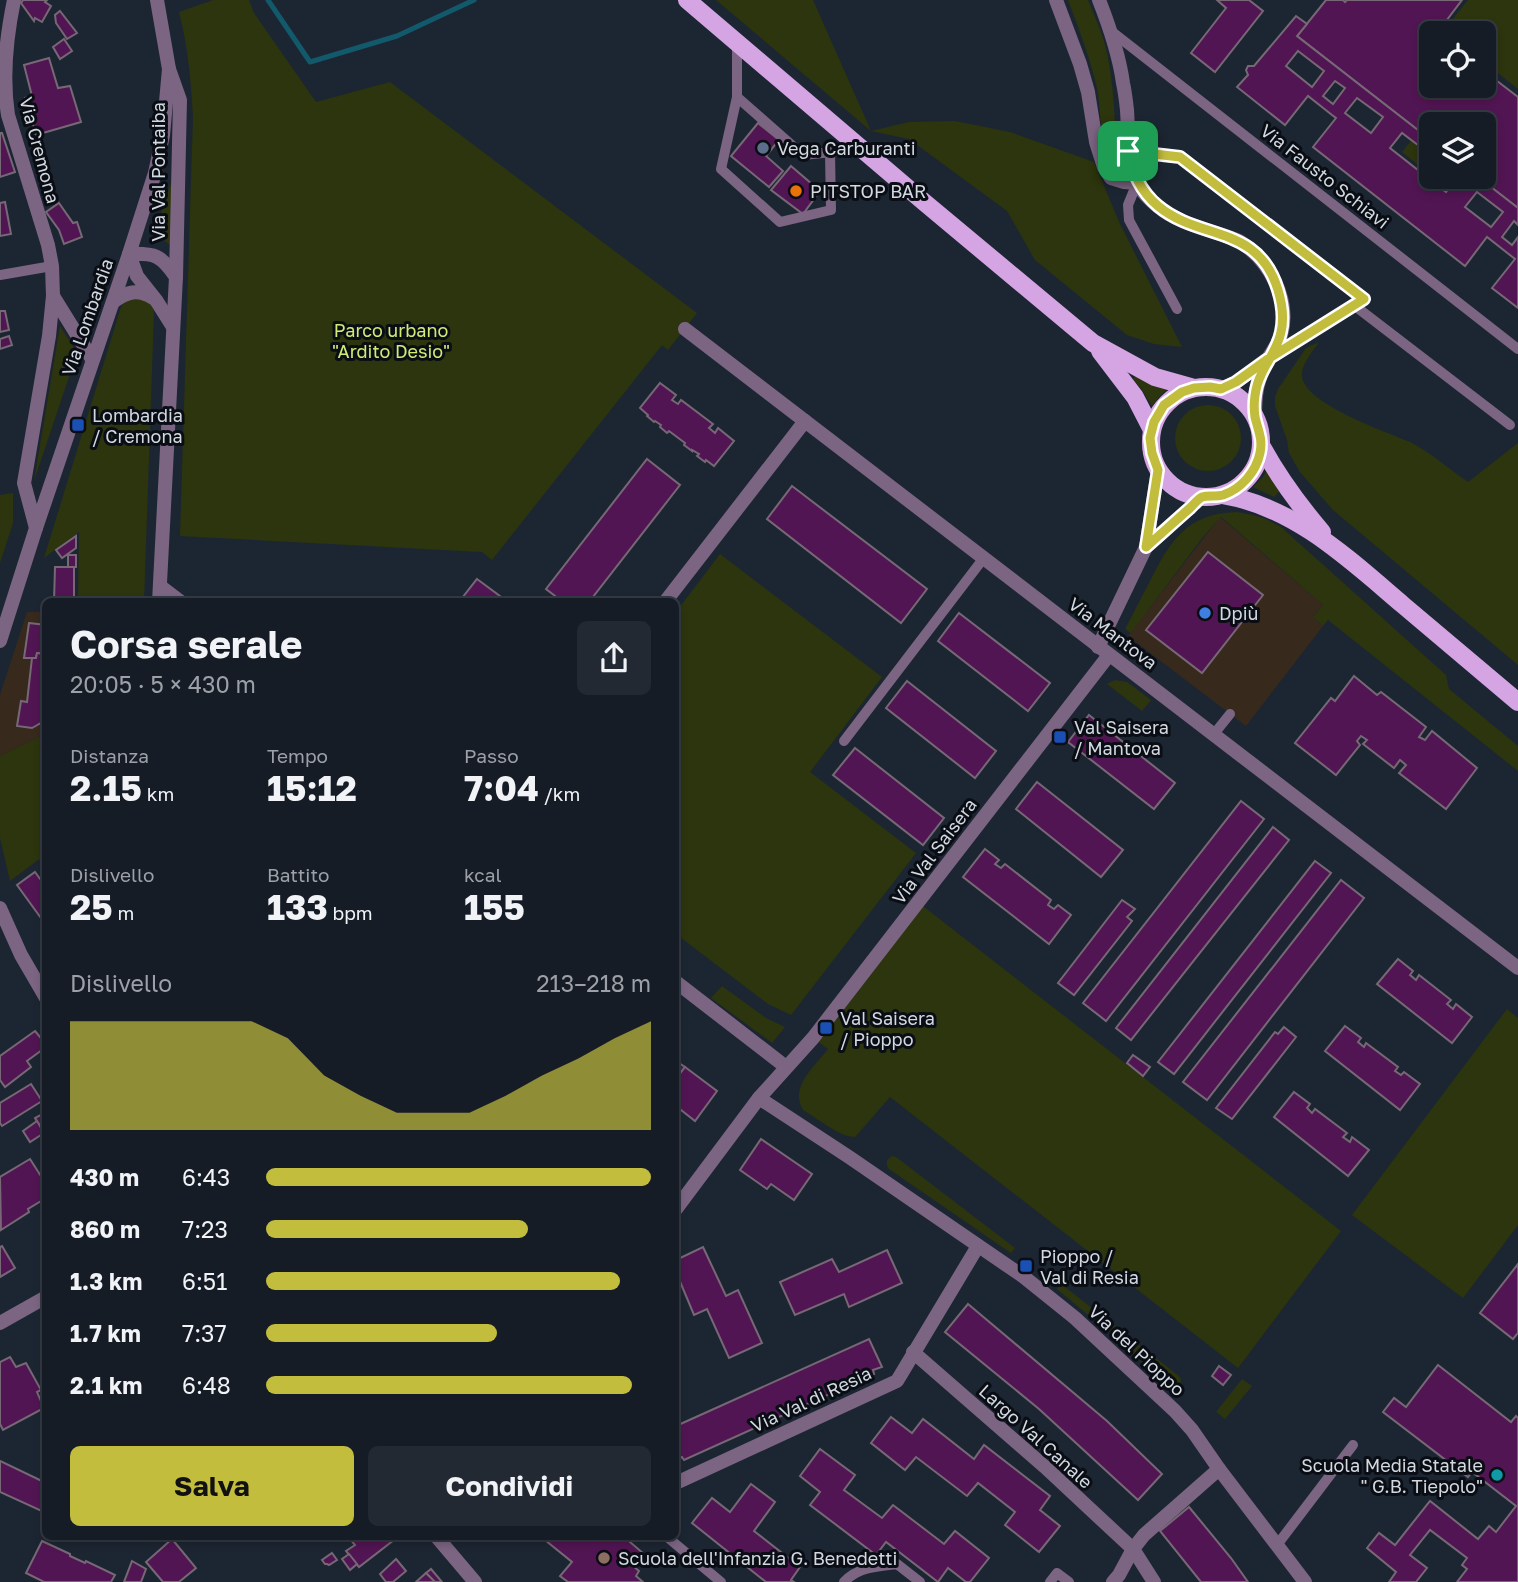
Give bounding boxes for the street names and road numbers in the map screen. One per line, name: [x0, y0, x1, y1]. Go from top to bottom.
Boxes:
street label: Via Cremona: [15, 94, 65, 206]
street label: Via Val Pontaiba: [147, 102, 169, 242]
street label: Via Fausto Schiavi: [1256, 119, 1394, 233]
street label: Via Lombardia: [57, 255, 117, 379]
street label: Via Mantova: [1064, 592, 1162, 674]
street label: Via Val Saisera: [887, 794, 981, 908]
street label: Via del Pioppo: [1084, 1300, 1190, 1400]
street label: Via Val di Resia: [747, 1361, 875, 1437]
street label: Largo Val Canale: [975, 1379, 1097, 1493]

